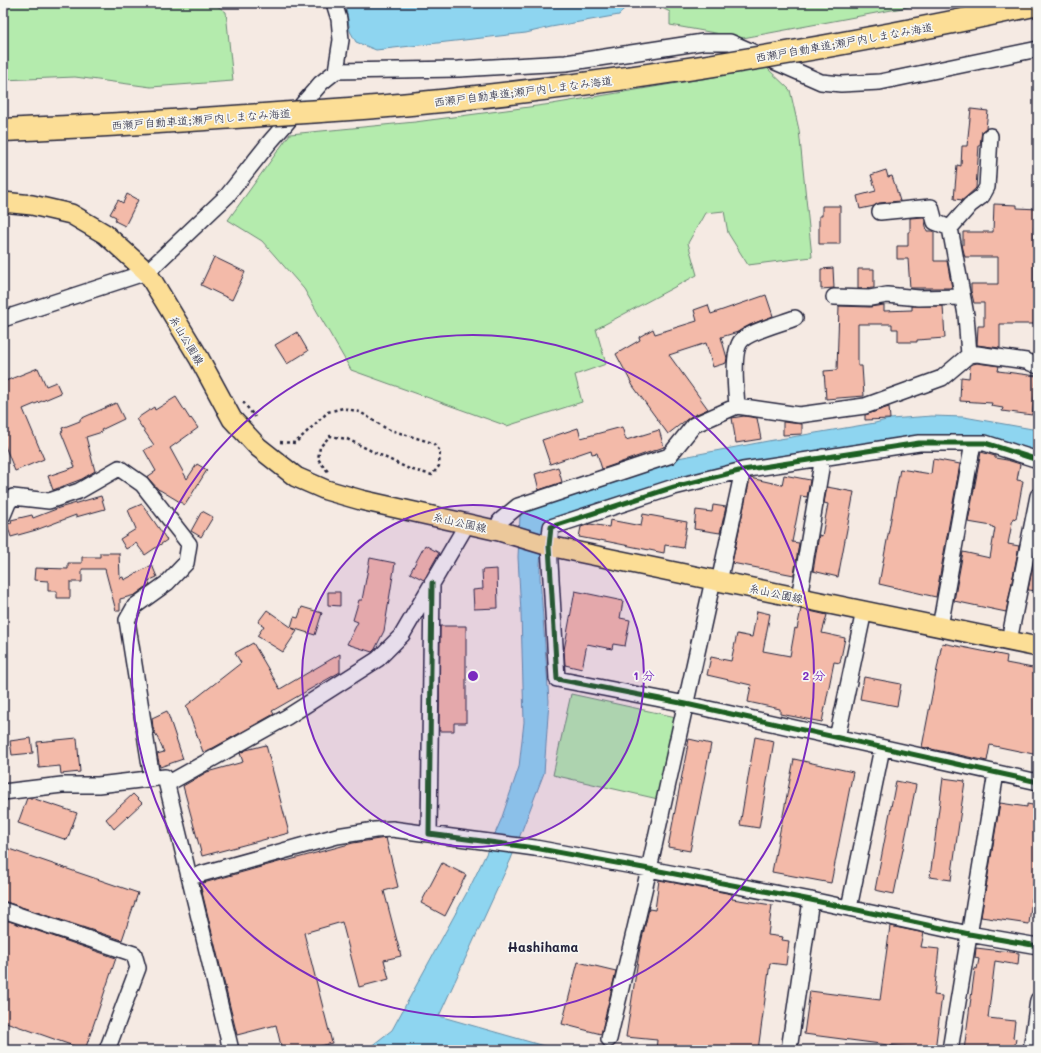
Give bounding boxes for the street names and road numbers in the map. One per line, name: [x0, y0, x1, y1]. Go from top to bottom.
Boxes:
street label: 西瀬戸自動車道;瀬戸内しまなみ海道: [754, 19, 934, 65]
street label: 西瀬戸自動車道;瀬戸内しまなみ海道: [433, 73, 613, 109]
street label: 西瀬戸自動車道;瀬戸内しまなみ海道: [111, 105, 291, 133]
street label: 糸山公園線: [166, 313, 208, 367]
street label: 糸山公園線: [432, 509, 488, 535]
street label: 糸山公園線: [748, 580, 804, 606]

